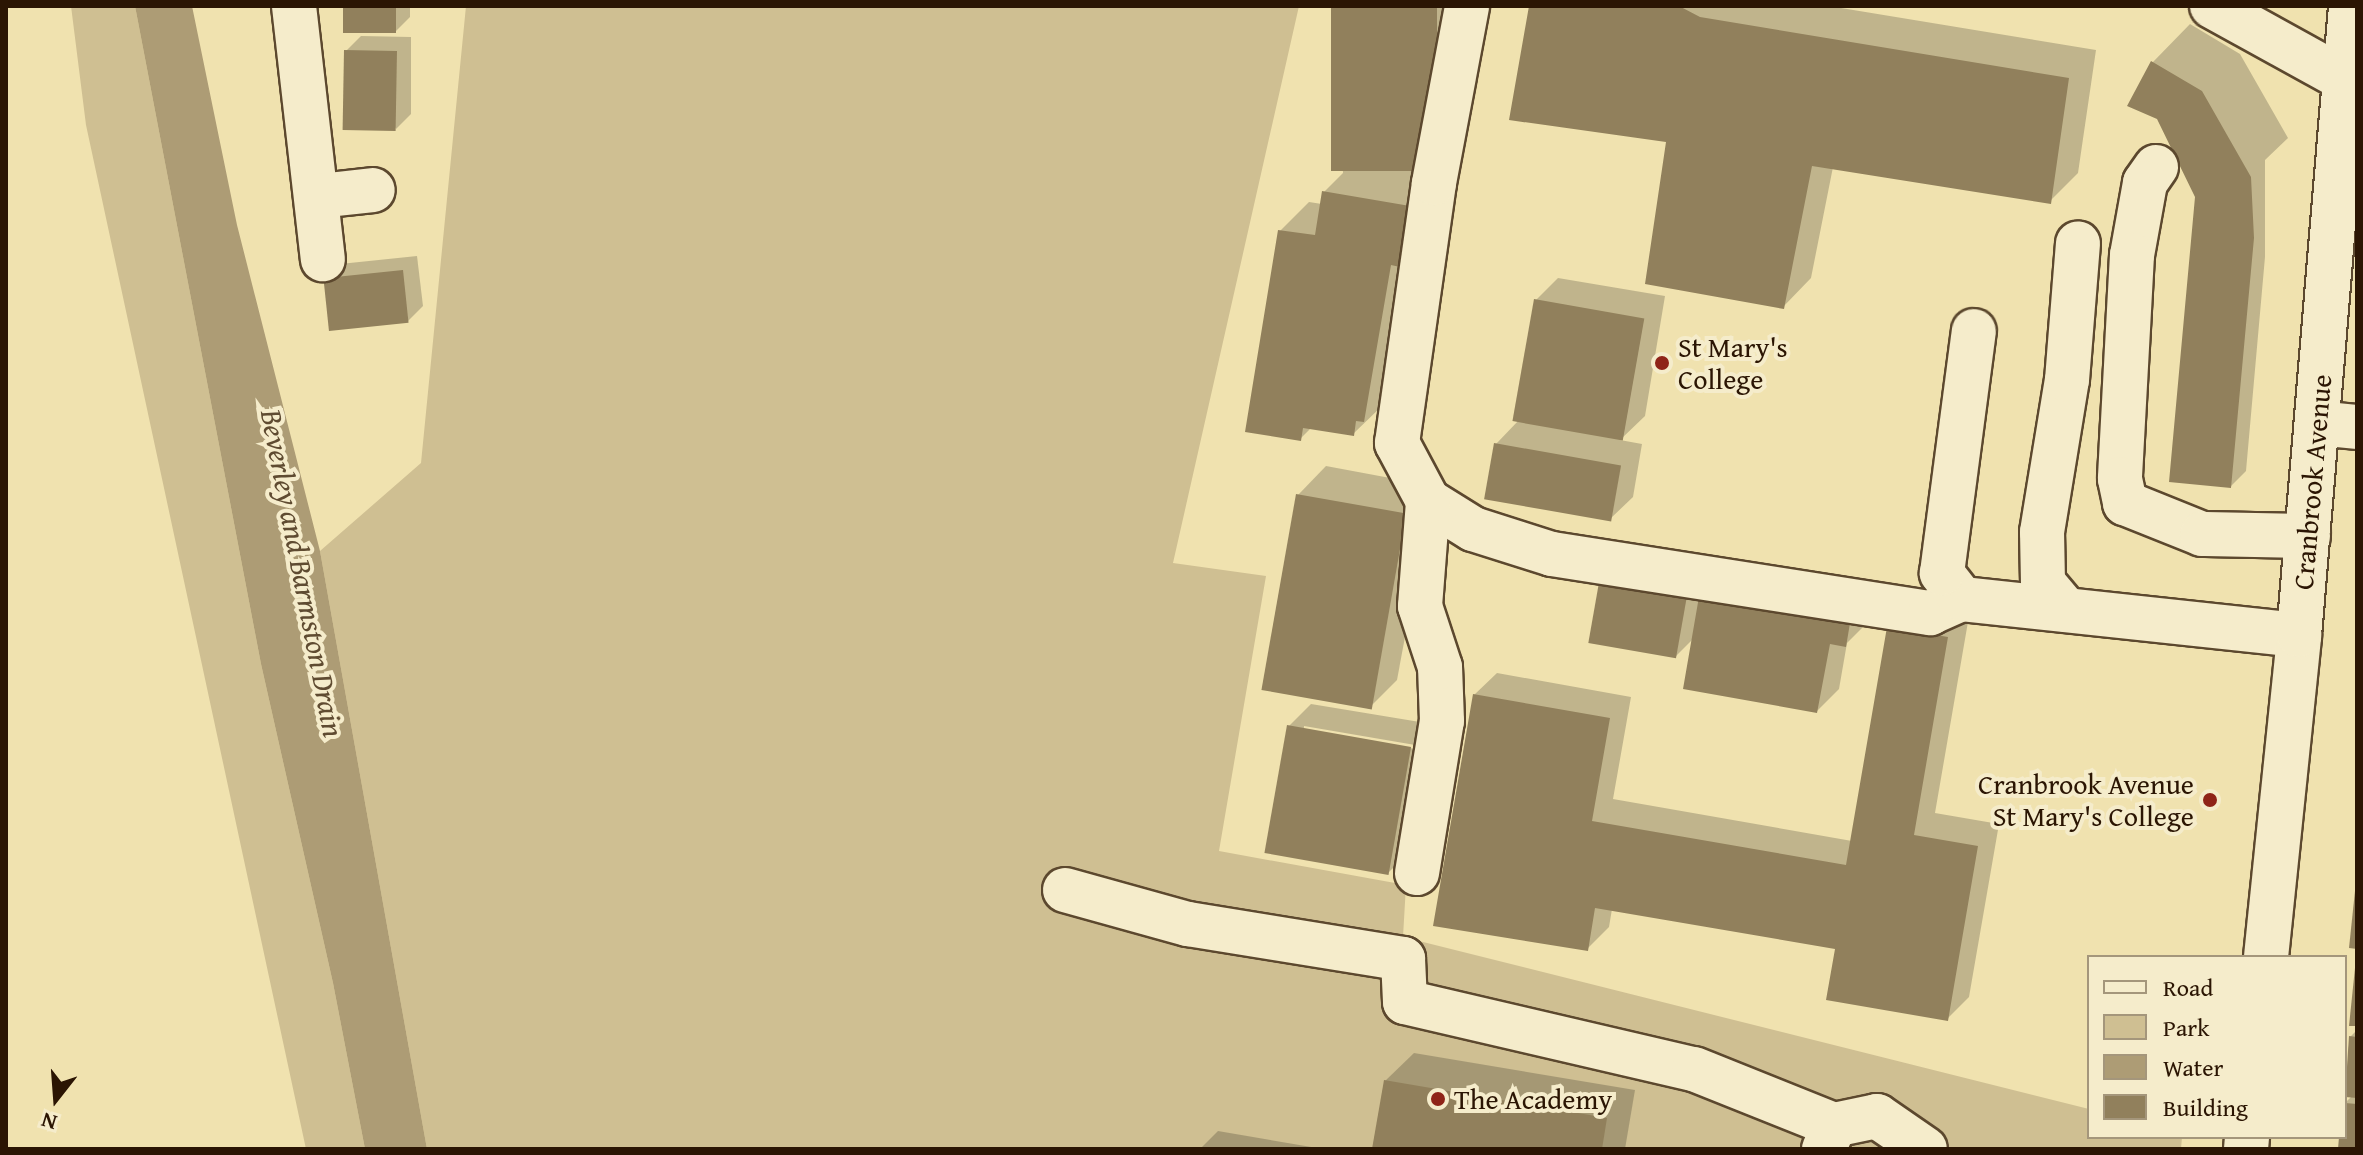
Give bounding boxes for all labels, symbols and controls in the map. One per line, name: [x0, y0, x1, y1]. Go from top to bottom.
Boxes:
place label: St Mary's College: [1678, 330, 1788, 396]
marker: St Mary's College: [1653, 354, 1671, 372]
street label: Cranbrook Avenue: [2286, 373, 2338, 591]
water label: Beverley and Barmston Drain: [254, 406, 352, 740]
place label: Cranbrook Avenue St Mary's College: [1978, 767, 2194, 833]
marker: Cranbrook Avenue St Mary's College: [2201, 791, 2219, 809]
legend: [2087, 955, 2347, 1139]
text: Road: [2163, 970, 2213, 1005]
text: Park: [2163, 1010, 2209, 1045]
text: Water: [2163, 1050, 2223, 1085]
north arrow: [16, 1059, 96, 1139]
place label: The Academy: [1454, 1082, 1612, 1116]
marker: The Academy: [1429, 1090, 1447, 1108]
text: Building: [2163, 1090, 2248, 1125]
text: N: [37, 1104, 61, 1139]

